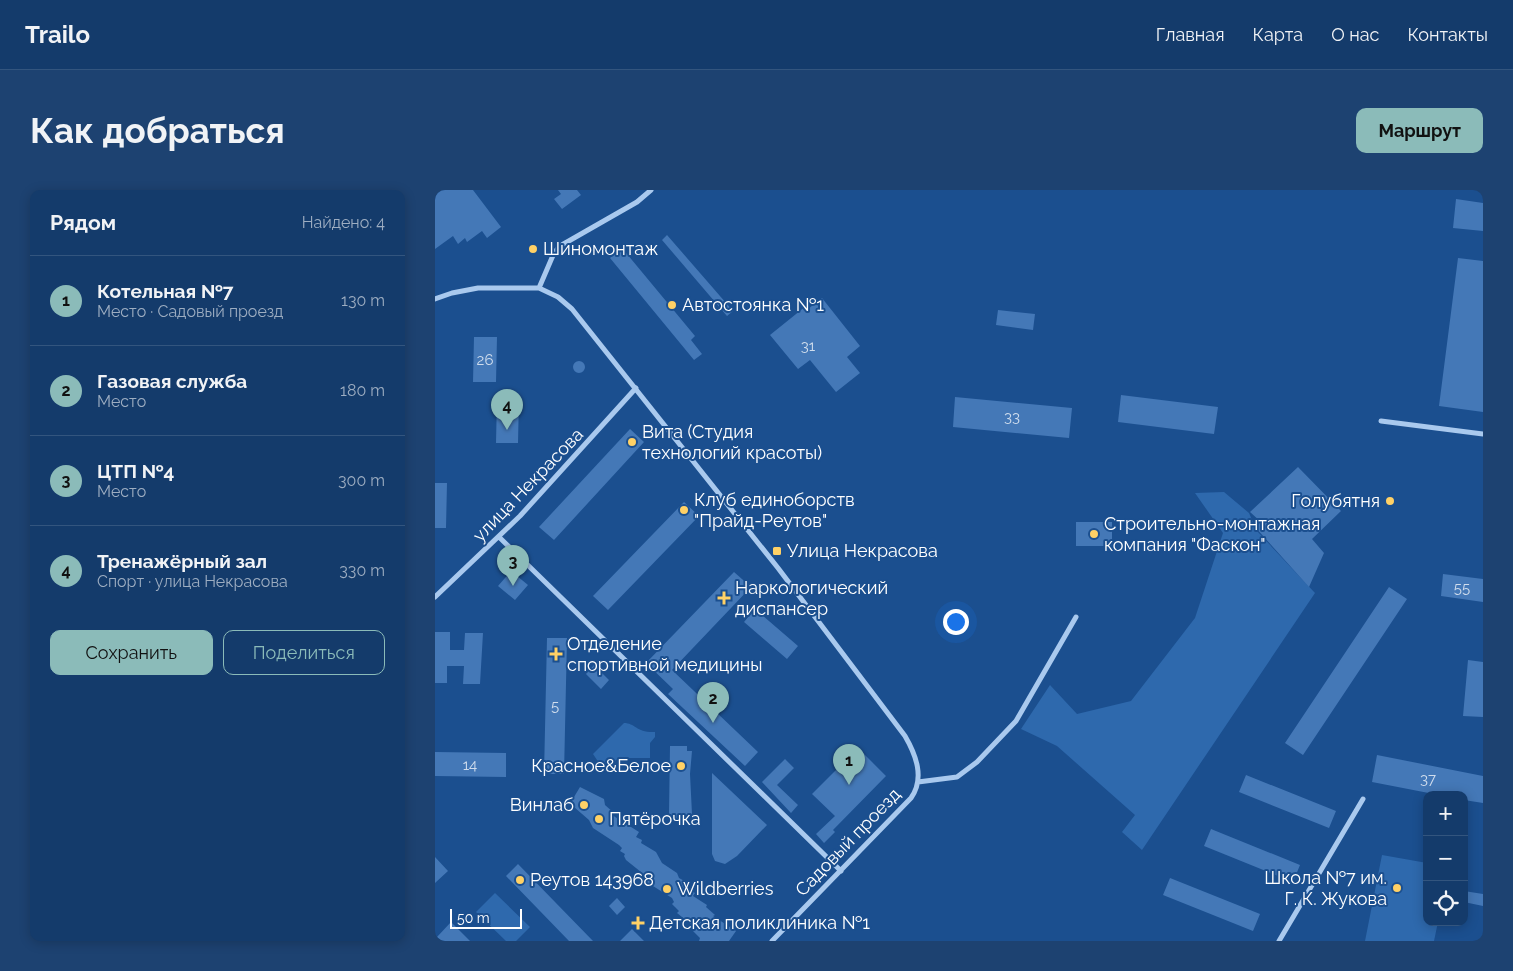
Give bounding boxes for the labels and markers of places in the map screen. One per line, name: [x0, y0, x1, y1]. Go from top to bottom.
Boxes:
place label: Шиномонтаж: [543, 238, 658, 259]
marker: Шиномонтаж: [527, 243, 539, 255]
place label: Автостоянка №1: [682, 294, 824, 315]
marker: Автостоянка №1: [666, 299, 678, 311]
pin: 4: [491, 389, 523, 430]
place label: Вита (Студия технологий красоты): [642, 421, 822, 463]
marker: Вита (Студия технологий красоты): [626, 436, 638, 448]
place label: Клуб единоборств "Прайд-Реутов": [694, 489, 855, 531]
place label: Голубятня: [1291, 490, 1380, 511]
marker: Голубятня: [1384, 495, 1396, 507]
marker: Клуб единоборств "Прайд-Реутов": [678, 504, 690, 516]
place label: Строительно-монтажная компания "Фаскон": [1104, 513, 1320, 555]
marker: Строительно-монтажная компания "Фаскон": [1088, 528, 1100, 540]
place label: Улица Некрасова: [787, 540, 938, 561]
pin: 3: [497, 545, 529, 586]
marker: Улица Некрасова: [771, 545, 783, 557]
place label: Наркологический диспансер: [735, 577, 888, 619]
marker: Наркологический диспансер: [717, 591, 731, 605]
place label: Отделение спортивной медицины: [567, 633, 762, 675]
marker: Отделение спортивной медицины: [549, 647, 563, 661]
pin: 2: [697, 682, 729, 723]
pin: 1: [833, 744, 865, 785]
place label: Красное&Белое: [531, 755, 671, 776]
marker: Красное&Белое: [675, 760, 687, 772]
place label: Винлаб: [510, 794, 574, 815]
marker: Винлаб: [578, 799, 590, 811]
place label: Пятёрочка: [609, 808, 701, 829]
marker: Пятёрочка: [593, 813, 605, 825]
place label: Школа №7 им. Г. К. Жукова: [1264, 867, 1387, 909]
place label: Реутов 143968: [530, 869, 654, 890]
marker: Реутов 143968: [514, 874, 526, 886]
place label: Wildberries: [677, 878, 774, 899]
marker: Школа №7 им. Г. К. Жукова: [1391, 882, 1403, 894]
marker: Wildberries: [661, 883, 673, 895]
place label: Детская поликлиника №1: [649, 912, 870, 933]
marker: Детская поликлиника №1: [631, 916, 645, 930]

